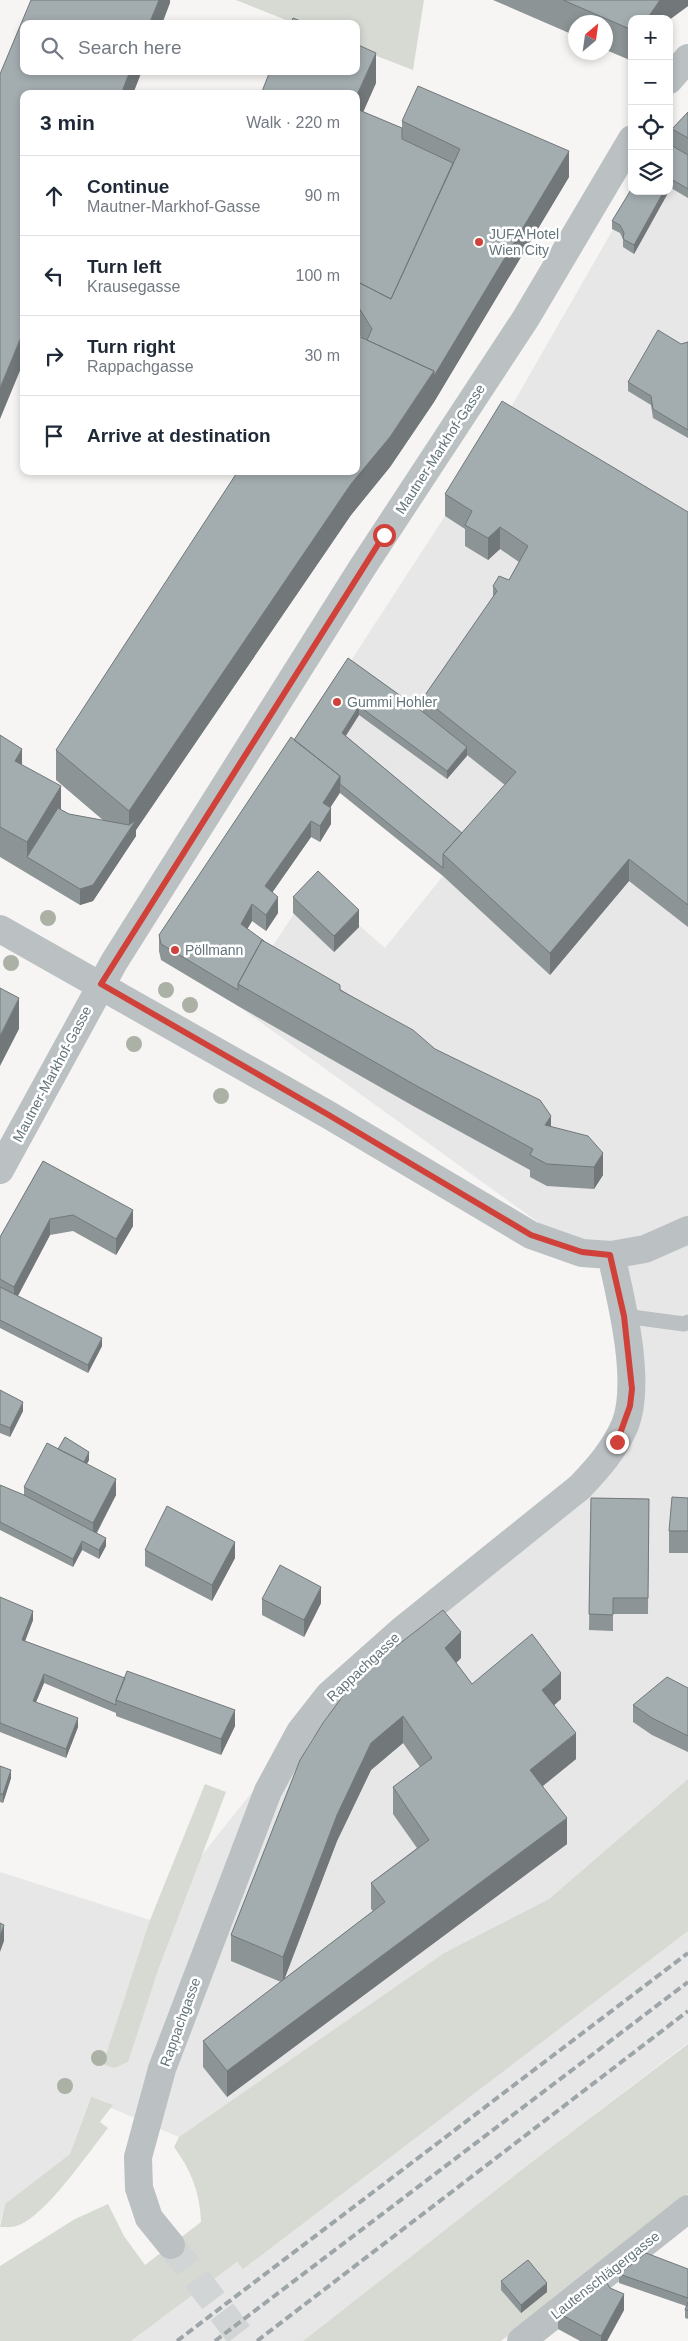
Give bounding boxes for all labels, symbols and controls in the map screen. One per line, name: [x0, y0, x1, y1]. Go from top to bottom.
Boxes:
north arrow: [568, 15, 613, 60]
map controls: [628, 15, 673, 195]
button: +: [628, 15, 673, 60]
search box: [20, 20, 360, 75]
icon: search: [38, 34, 66, 62]
text: Search here: [78, 37, 182, 58]
button: −: [628, 60, 673, 105]
button: locate: [628, 105, 673, 150]
text: 3 min: [40, 111, 95, 134]
text: Walk · 220 m: [246, 114, 340, 131]
button: layers: [628, 150, 673, 195]
text: Continue: [87, 176, 169, 197]
icon: ahead: [40, 182, 68, 210]
text: 90 m: [304, 187, 340, 204]
text: Mautner-Markhof-Gasse: [87, 198, 260, 215]
place label: JUFA Hotel Wien City: [489, 226, 559, 258]
marker: JUFA Hotel Wien City: [473, 236, 485, 248]
text: Turn left: [87, 256, 162, 277]
icon: left: [40, 262, 68, 290]
text: 100 m: [296, 267, 340, 284]
text: Krausegasse: [87, 278, 180, 295]
text: Turn right: [87, 336, 175, 357]
icon: right: [40, 342, 68, 370]
text: 30 m: [304, 347, 340, 364]
text: Rappachgasse: [87, 358, 194, 375]
street label: Mautner-Markhof-Gasse: [392, 381, 488, 517]
icon: arrive: [40, 422, 68, 450]
text: Arrive at destination: [87, 425, 271, 446]
route start: [373, 524, 396, 547]
place label: Gummi Hohler: [347, 694, 438, 710]
marker: Gummi Hohler: [331, 696, 343, 708]
place label: Pöllmann: [185, 942, 243, 958]
marker: Pöllmann: [169, 944, 181, 956]
street label: Mautner-Markhof-Gasse: [9, 1003, 95, 1145]
route end: [606, 1431, 629, 1454]
street label: Rappachgasse: [323, 1629, 403, 1705]
street label: Rappachgasse: [157, 1975, 204, 2069]
street label: Lautenschlägergasse: [548, 2228, 663, 2322]

